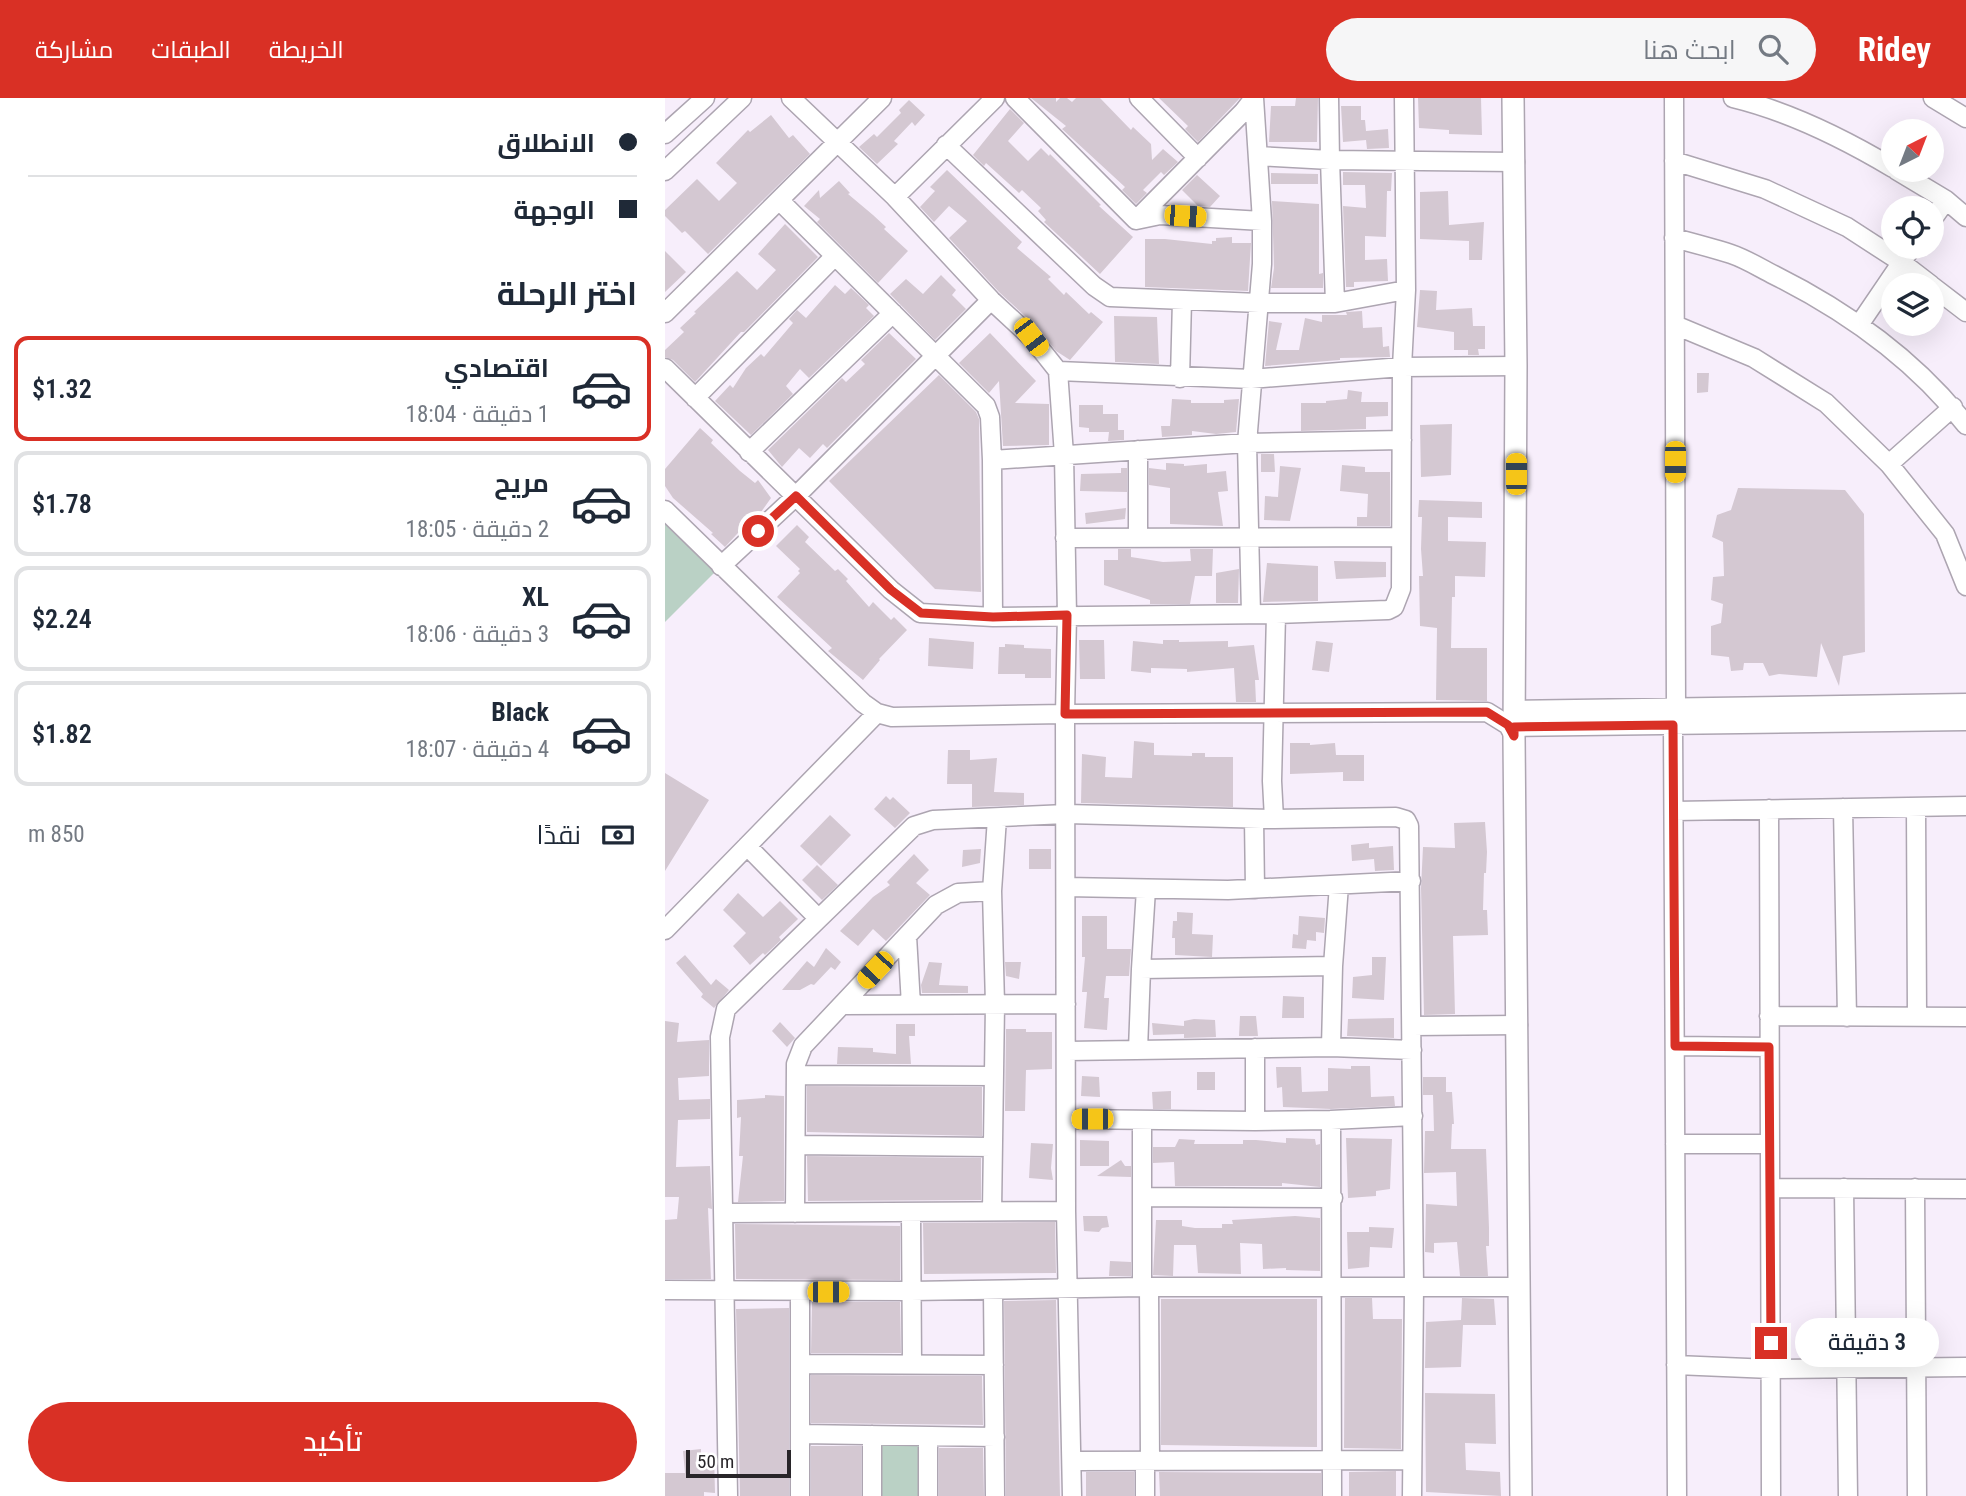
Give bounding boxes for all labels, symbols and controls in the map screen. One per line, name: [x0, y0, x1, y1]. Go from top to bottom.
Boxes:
search box: [1326, 18, 1816, 81]
icon: search: [1754, 30, 1792, 68]
text: Ridey: [1858, 30, 1931, 69]
text: ابحث هنا: [1643, 35, 1736, 65]
text: مشاركة: [35, 36, 113, 64]
text: الطبقات: [151, 36, 231, 64]
text: الخريطة: [269, 36, 344, 64]
north arrow: [1881, 119, 1944, 182]
map controls: [1881, 119, 1944, 336]
text: الانطلاق: [497, 128, 595, 158]
text: الوجهة: [514, 195, 595, 225]
button: locate: [1881, 196, 1944, 259]
car: [1164, 204, 1207, 228]
button: layers: [1881, 273, 1944, 336]
text: اختر الرحلة: [497, 275, 637, 313]
car: [1010, 314, 1053, 360]
text: اقتصادي: [444, 353, 549, 383]
icon: car: [570, 357, 633, 420]
text: $1.32: [32, 374, 92, 404]
text: 1 دقيقة · 18:04: [406, 401, 549, 428]
car: [1665, 441, 1686, 483]
car: [1506, 453, 1527, 495]
text: مريح: [494, 468, 549, 498]
icon: car: [570, 472, 633, 535]
text: $1.78: [32, 489, 92, 519]
route start: [742, 515, 774, 547]
text: 2 دقيقة · 18:05: [406, 516, 549, 543]
text: XL: [522, 582, 549, 612]
icon: car: [570, 587, 633, 650]
text: $2.24: [32, 604, 92, 634]
text: 3 دقيقة · 18:06: [406, 621, 549, 648]
text: Black: [491, 697, 549, 727]
icon: car: [570, 702, 633, 765]
text: $1.82: [32, 719, 92, 749]
text: 4 دقيقة · 18:07: [406, 736, 549, 763]
icon: cash: [599, 816, 637, 854]
text: نقدًا: [537, 820, 581, 850]
text: 850 m: [28, 821, 85, 848]
car: [853, 947, 898, 993]
car: [1072, 1109, 1114, 1130]
car: [808, 1282, 850, 1303]
callout: 3 دقيقة: [1795, 1318, 1939, 1368]
route end: [1755, 1327, 1787, 1359]
text: 3 دقيقة: [1828, 1329, 1906, 1356]
button: تأكيد: [28, 1402, 637, 1482]
scale bar: [686, 1447, 791, 1479]
text: 50 m: [697, 1450, 734, 1473]

